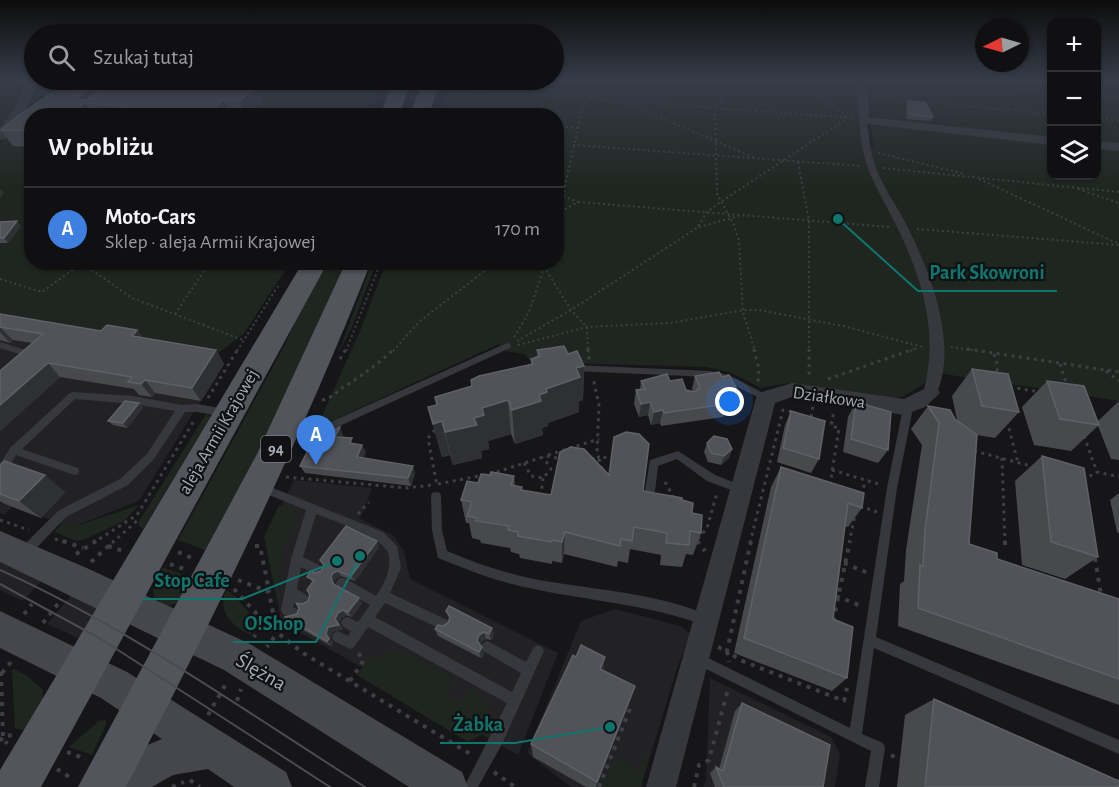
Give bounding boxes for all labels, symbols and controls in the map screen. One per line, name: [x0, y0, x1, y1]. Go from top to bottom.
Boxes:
north arrow: [975, 18, 1029, 72]
map controls: [1047, 18, 1101, 180]
button: +: [1047, 18, 1101, 72]
search box: [24, 24, 564, 90]
icon: search: [45, 41, 78, 74]
text: Szukaj tutaj: [93, 46, 194, 68]
button: −: [1047, 72, 1101, 126]
button: layers: [1047, 126, 1101, 180]
text: W pobliżu: [48, 134, 154, 160]
text: Moto-Cars: [105, 206, 196, 228]
text: A: [62, 219, 74, 239]
text: 170 m: [495, 219, 540, 239]
text: Sklep · aleja Armii Krajowej: [105, 232, 316, 252]
callout: Park Skowroni: [918, 253, 1057, 291]
text: Park Skowroni: [929, 263, 1045, 283]
street label: aleja Armii Krajowej: [176, 366, 262, 498]
street label: Działkowa: [792, 384, 866, 412]
your location: [715, 387, 744, 416]
pin: A: [296, 416, 336, 465]
road number: 94: [261, 436, 291, 462]
callout: Stop Cafe: [142, 561, 242, 599]
text: Stop Cafe: [154, 571, 230, 591]
callout: O!Shop: [233, 604, 316, 642]
text: O!Shop: [245, 614, 303, 634]
street label: Ślężna: [232, 647, 291, 695]
callout: Żabka: [440, 705, 515, 743]
text: Żabka: [453, 713, 503, 735]

